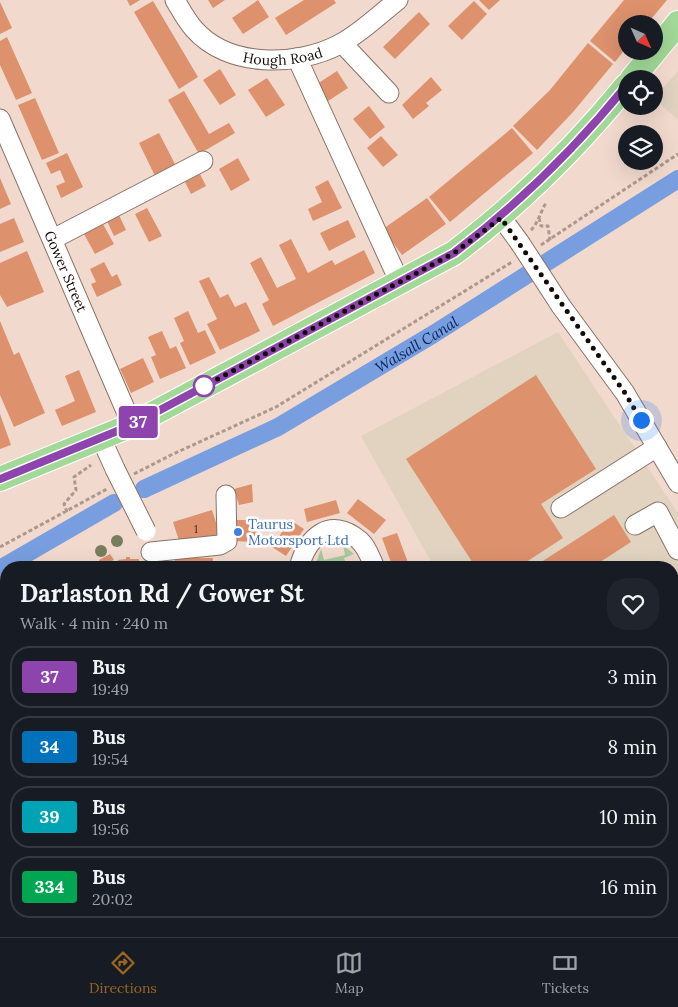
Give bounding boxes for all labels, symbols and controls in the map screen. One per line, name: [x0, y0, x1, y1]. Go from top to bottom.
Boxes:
north arrow: [618, 15, 662, 60]
map controls: [618, 15, 663, 170]
street label: Hough Road: [241, 43, 325, 69]
button: locate: [618, 70, 663, 115]
button: layers: [618, 125, 663, 170]
street label: Gower Street: [40, 228, 91, 315]
water label: Walsall Canal: [371, 311, 462, 376]
unlabelled marker: [193, 375, 215, 397]
line badge: 37: [116, 406, 160, 438]
your location: [629, 408, 654, 433]
text: 37: [129, 410, 147, 433]
place label: Taurus Motorsport Ltd: [248, 515, 349, 549]
house number: 1: [194, 522, 198, 536]
marker: Taurus Motorsport Ltd: [232, 526, 244, 538]
text: Darlaston Rd / Gower St: [20, 578, 304, 609]
button: heart: [607, 578, 659, 630]
text: Walk · 4 min · 240 m: [20, 613, 168, 633]
text: Bus: [92, 655, 125, 679]
text: 37: [40, 665, 59, 688]
text: 3 min: [608, 665, 657, 689]
text: 19:49: [92, 679, 129, 699]
text: Bus: [92, 725, 125, 749]
text: 34: [40, 735, 59, 758]
text: 8 min: [607, 735, 657, 759]
text: 19:54: [92, 749, 128, 769]
text: Bus: [92, 795, 125, 819]
text: 39: [39, 805, 60, 828]
text: 10 min: [599, 805, 657, 829]
text: 19:56: [92, 819, 129, 839]
text: Bus: [92, 865, 125, 889]
text: 334: [34, 875, 65, 898]
text: 16 min: [600, 875, 657, 899]
text: 20:02: [92, 889, 133, 909]
tab: Directions: [89, 949, 157, 997]
tab: Map: [335, 949, 364, 997]
tab: Tickets: [542, 949, 589, 997]

